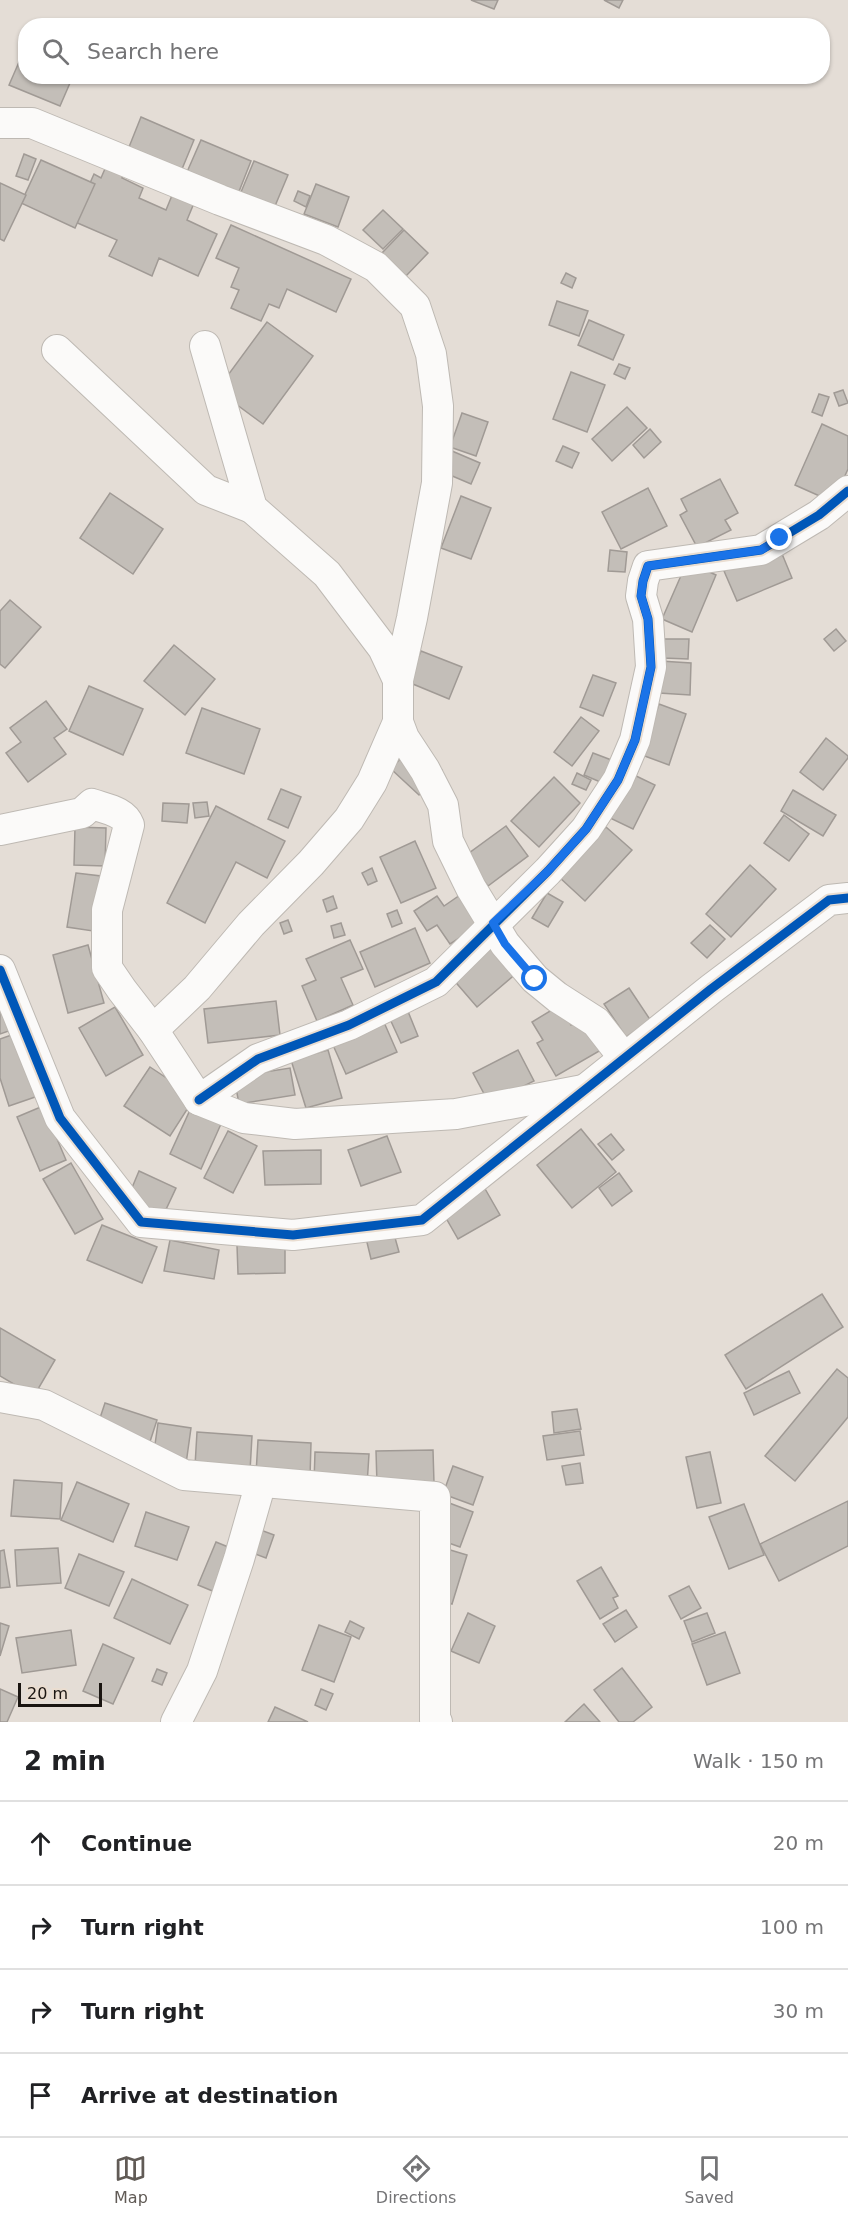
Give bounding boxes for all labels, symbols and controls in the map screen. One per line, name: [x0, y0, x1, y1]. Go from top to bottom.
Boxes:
search box: [18, 18, 830, 84]
icon: search: [39, 35, 72, 68]
text: Search here: [87, 39, 219, 64]
route end: [766, 524, 792, 550]
route start: [521, 965, 547, 991]
scale bar: [18, 1680, 102, 1708]
text: 20 m: [27, 1684, 68, 1703]
text: 2 min: [24, 1746, 106, 1776]
text: Walk · 150 m: [693, 1749, 824, 1773]
icon: ahead: [24, 1827, 57, 1860]
text: Continue: [81, 1831, 192, 1856]
text: 20 m: [773, 1831, 824, 1855]
icon: right: [24, 1911, 57, 1944]
text: Turn right: [81, 1915, 204, 1940]
text: 100 m: [760, 1915, 824, 1939]
icon: right: [24, 1995, 57, 2028]
text: Turn right: [81, 1999, 204, 2024]
text: 30 m: [773, 1999, 824, 2023]
icon: arrive: [24, 2079, 57, 2112]
text: Arrive at destination: [81, 2083, 338, 2108]
tab: Map: [114, 2152, 148, 2207]
tab: Directions: [376, 2152, 456, 2207]
tab: Saved: [685, 2152, 734, 2207]

